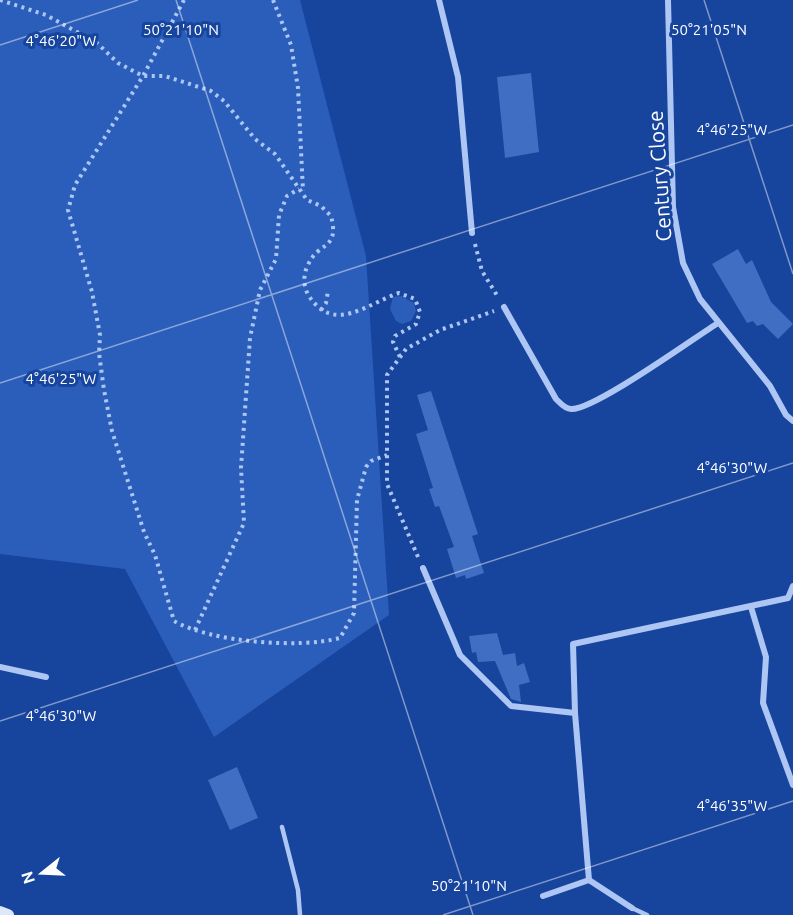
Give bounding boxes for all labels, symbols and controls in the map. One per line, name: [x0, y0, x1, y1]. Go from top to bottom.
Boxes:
text: 50°21'10"N: [143, 21, 219, 38]
text: 50°21'05"N: [671, 21, 747, 38]
text: 4°46'20"W: [26, 32, 97, 49]
street label: Century Close: [642, 110, 676, 242]
text: 4°46'25"W: [697, 121, 768, 138]
text: 4°46'25"W: [26, 370, 97, 387]
text: 4°46'30"W: [697, 459, 768, 476]
text: 4°46'30"W: [26, 707, 97, 724]
text: 4°46'35"W: [697, 797, 768, 814]
north arrow: [12, 843, 72, 903]
text: N: [17, 869, 38, 886]
text: 50°21'10"N: [431, 877, 507, 894]

